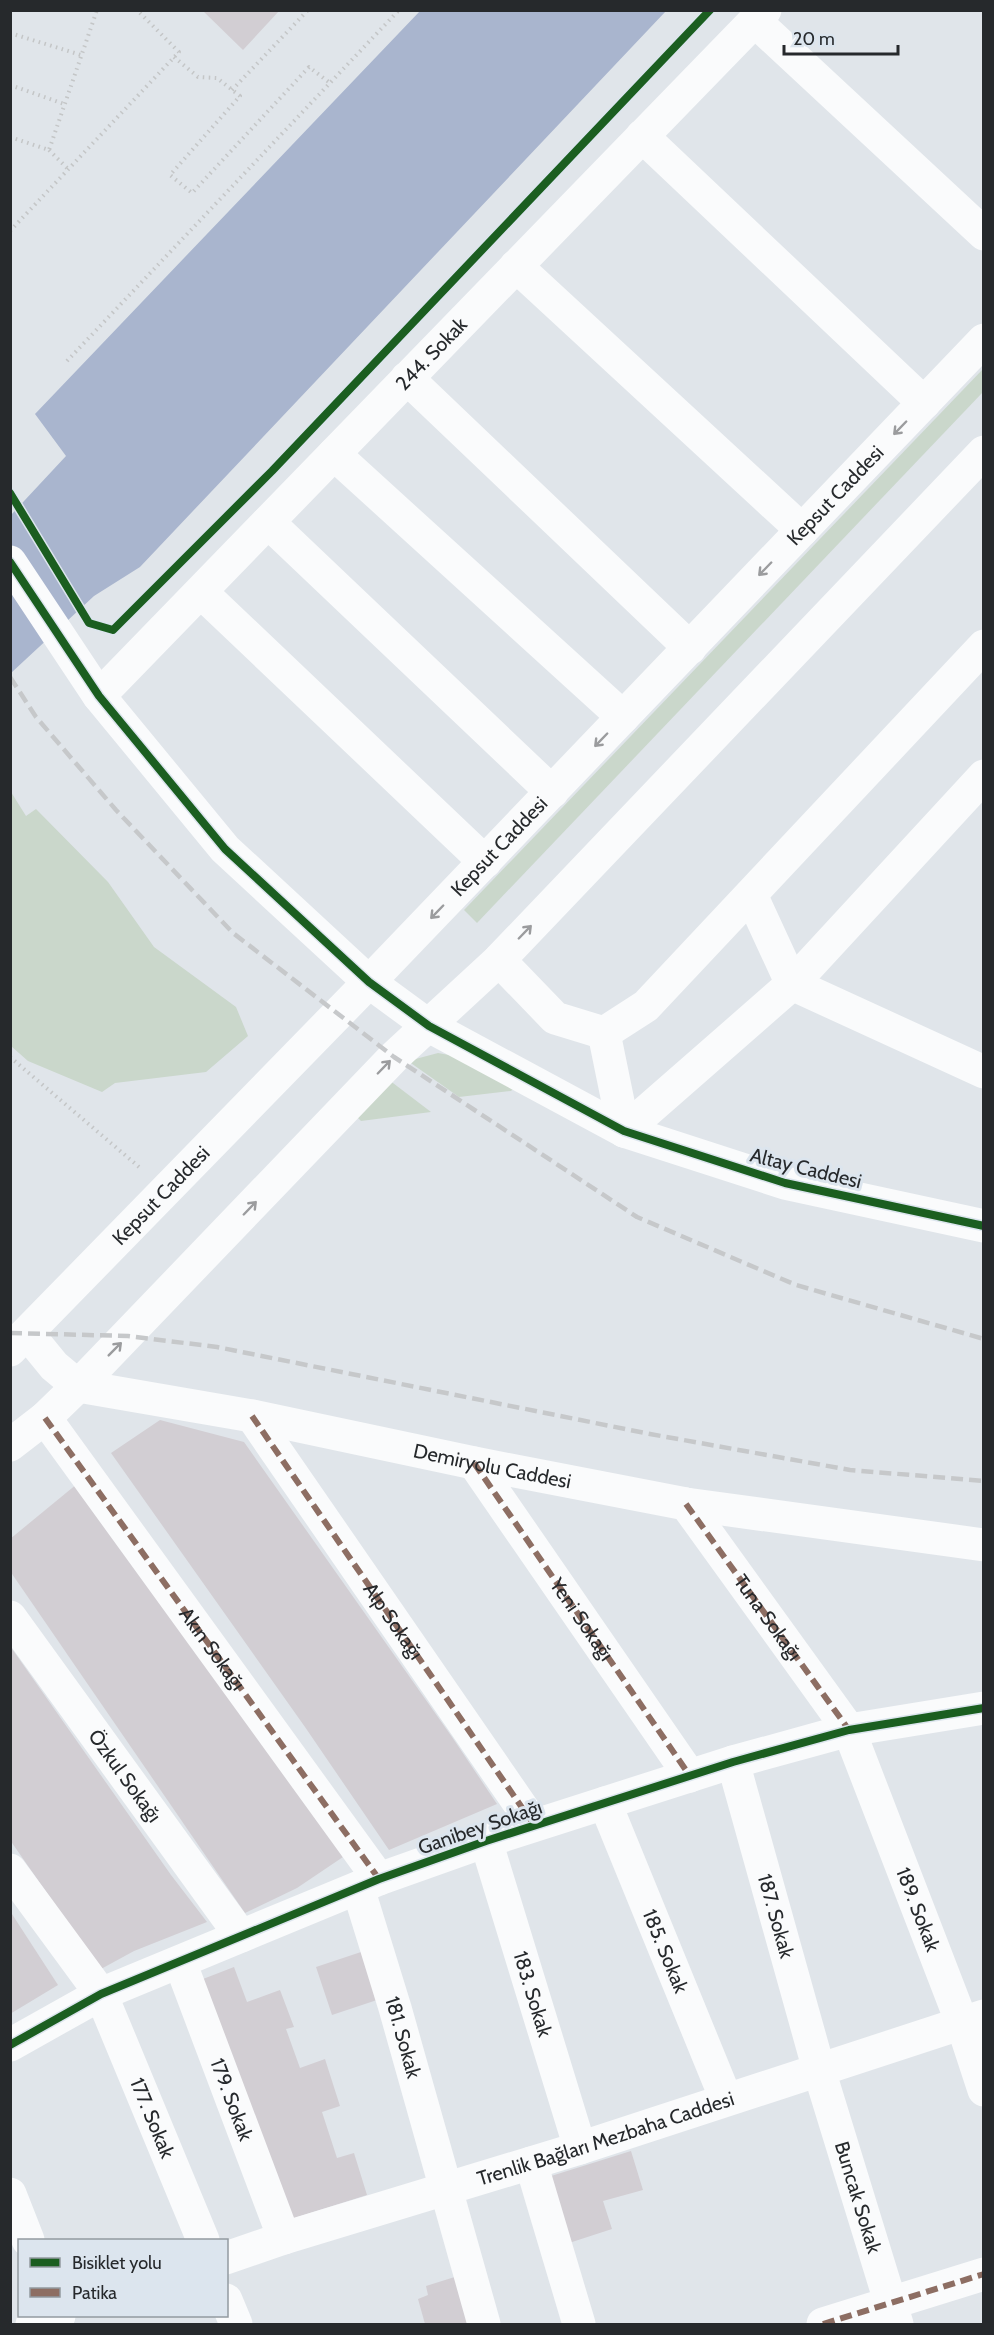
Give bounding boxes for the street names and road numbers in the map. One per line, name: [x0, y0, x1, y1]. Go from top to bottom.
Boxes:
street label: 244. Sokak: [391, 312, 472, 395]
street label: Kepsut Caddesi: [782, 440, 888, 550]
street label: Kepsut Caddesi: [446, 791, 552, 901]
street label: Kepsut Caddesi: [107, 1141, 214, 1250]
street label: Altay Caddesi: [748, 1143, 864, 1193]
street label: Demiryolu Caddesi: [411, 1439, 573, 1494]
street label: Tuna Sokağı: [729, 1570, 807, 1665]
street label: Yeni Sokağı: [544, 1573, 619, 1665]
street label: Alp Sokağı: [358, 1578, 428, 1664]
street label: Akın Sokağı: [174, 1603, 250, 1695]
street label: Özkul Sokağı: [83, 1725, 167, 1827]
street label: Ganibey Sokağı: [415, 1795, 545, 1859]
street label: 189. Sokak: [891, 1864, 945, 1955]
street label: 187. Sokak: [753, 1871, 799, 1961]
street label: 185. Sokak: [638, 1906, 693, 1997]
street label: 183. Sokak: [508, 1948, 557, 2040]
street label: 181. Sokak: [380, 1993, 426, 2081]
street label: 179. Sokak: [205, 2055, 258, 2144]
street label: 177. Sokak: [125, 2074, 180, 2162]
street label: Trenlik Bağları Mezbaha Caddesi: [474, 2086, 737, 2191]
street label: Buncak Sokak: [830, 2138, 887, 2256]

